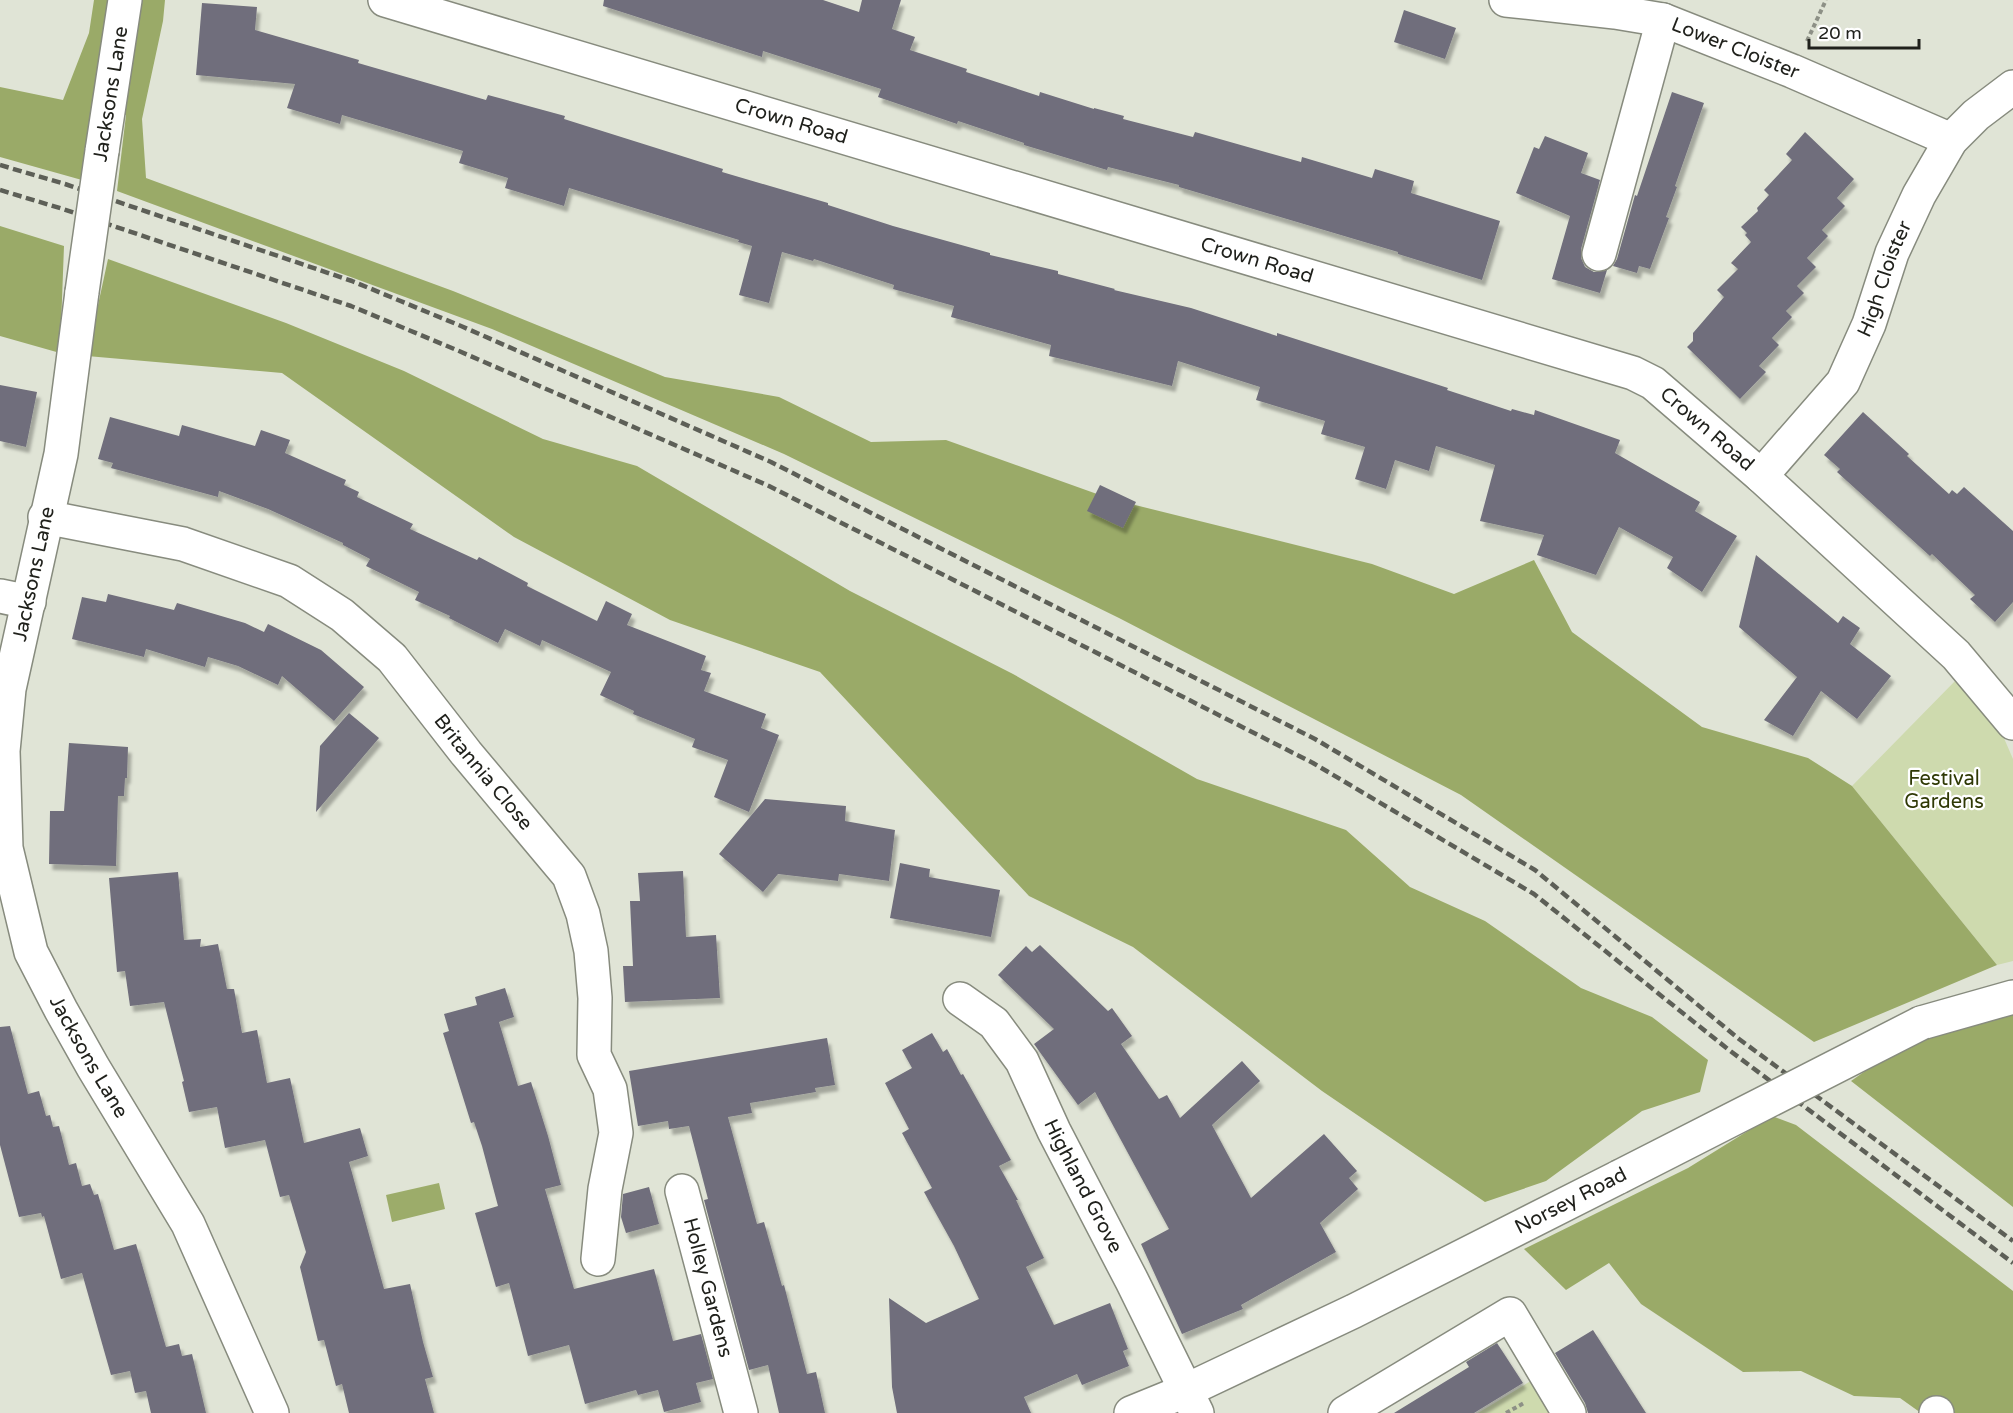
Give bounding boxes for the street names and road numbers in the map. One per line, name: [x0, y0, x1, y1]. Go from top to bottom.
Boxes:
street label: Lower Cloister: [1668, 12, 1803, 85]
street label: Jacksons Lane: [88, 24, 134, 164]
street label: Crown Road: [732, 93, 851, 150]
street label: High Cloister: [1853, 217, 1917, 341]
street label: Crown Road: [1198, 232, 1316, 289]
street label: Crown Road: [1655, 382, 1759, 477]
street label: Jacksons Lane: [8, 504, 60, 644]
street label: Britannia Close: [428, 710, 538, 835]
street label: Jacksons Lane: [44, 992, 133, 1122]
street label: Highland Grove: [1038, 1116, 1127, 1257]
street label: Norsey Road: [1511, 1162, 1631, 1240]
street label: Holley Gardens: [678, 1215, 738, 1360]

